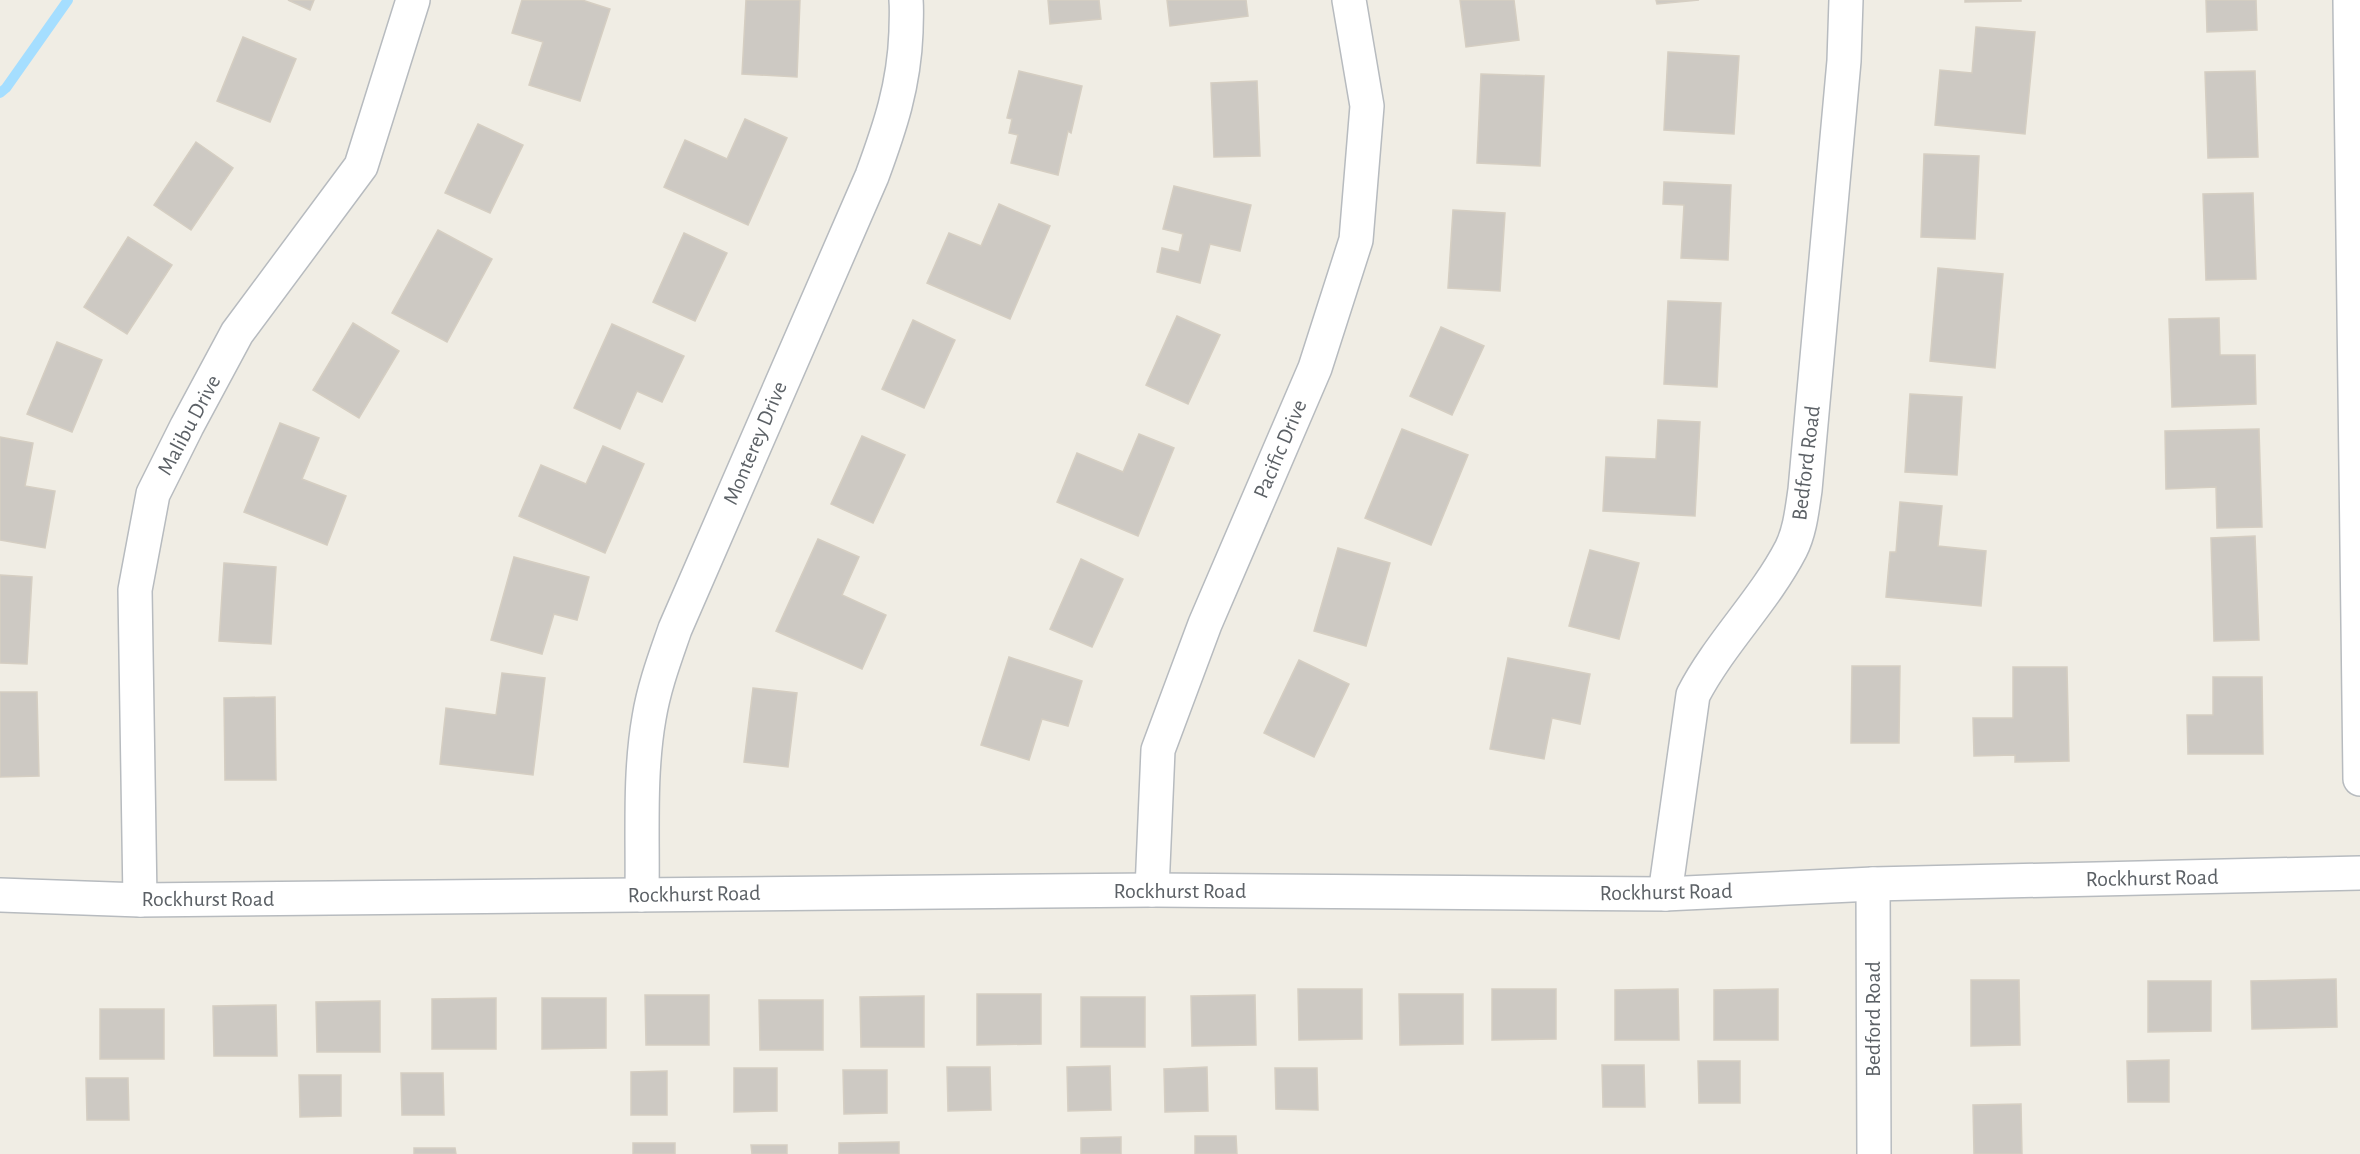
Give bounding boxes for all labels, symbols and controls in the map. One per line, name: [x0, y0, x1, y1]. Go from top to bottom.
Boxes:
street label: Malibu Drive: [153, 371, 225, 479]
street label: Monterey Drive: [719, 378, 791, 508]
street label: Pacific Drive: [1249, 396, 1311, 502]
street label: Bedford Road: [1788, 404, 1824, 522]
street label: Rockhurst Road: [2085, 866, 2219, 890]
street label: Rockhurst Road: [1114, 880, 1246, 902]
street label: Rockhurst Road: [1599, 880, 1733, 904]
street label: Rockhurst Road: [627, 882, 761, 906]
street label: Rockhurst Road: [142, 888, 274, 910]
street label: Bedford Road: [1862, 961, 1884, 1077]

